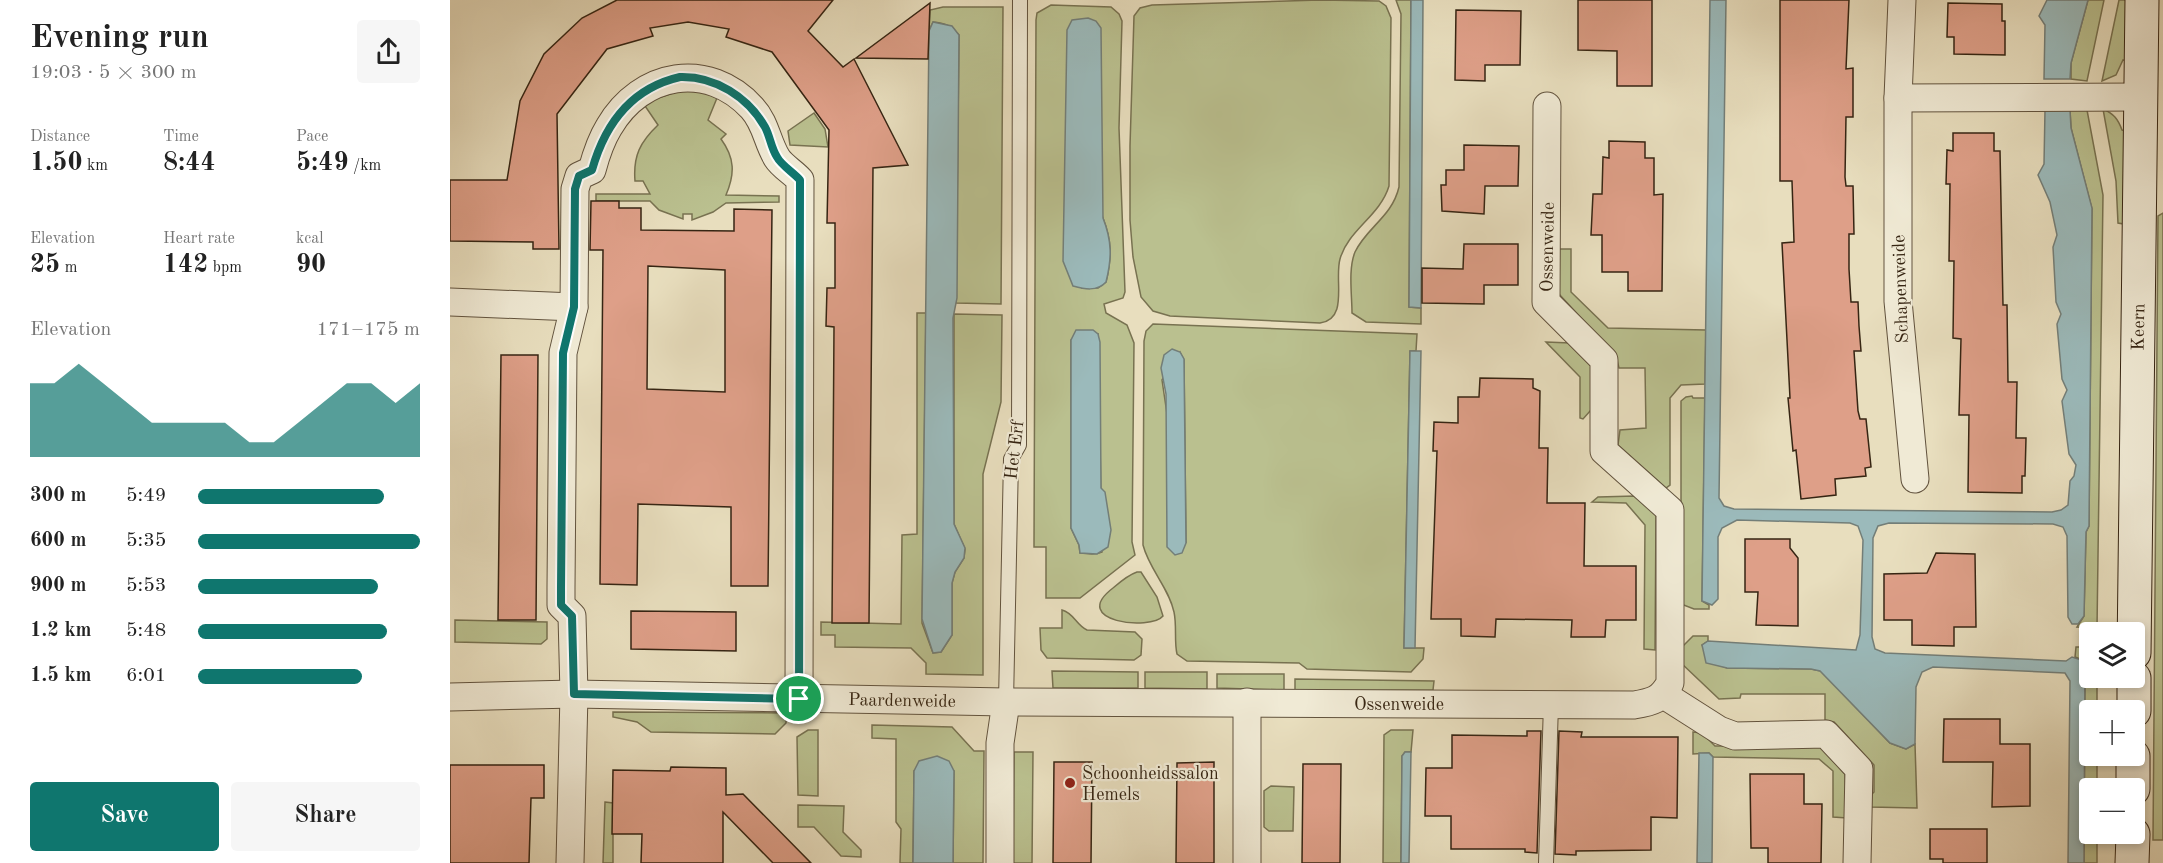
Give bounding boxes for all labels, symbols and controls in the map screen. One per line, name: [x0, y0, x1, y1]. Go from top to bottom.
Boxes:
button: share: [357, 20, 420, 83]
text: Evening run: [30, 22, 209, 55]
text: 19:03 · 5 × 300 m: [30, 63, 197, 83]
text: Distance: [30, 129, 90, 145]
text: Time: [163, 129, 199, 145]
text: Pace: [296, 129, 328, 145]
text: 1.50: [30, 150, 83, 176]
text: 8:44: [163, 150, 216, 176]
text: 5:49: [296, 150, 349, 176]
text: km: [83, 158, 108, 174]
text: /km: [349, 158, 381, 174]
street label: Ossenweide: [1538, 202, 1558, 292]
text: Elevation: [30, 231, 95, 247]
text: Heart rate: [163, 231, 235, 247]
text: kcal: [296, 231, 324, 247]
street label: Schapenweide: [1890, 234, 1912, 344]
text: 25: [30, 252, 60, 278]
text: 142: [163, 252, 208, 278]
text: 90: [296, 252, 326, 278]
text: m: [60, 260, 77, 276]
text: bpm: [208, 260, 242, 276]
street label: Keern: [2130, 303, 2148, 351]
text: Elevation: [30, 320, 111, 340]
text: 171–175 m: [317, 320, 420, 340]
street label: Het Erf: [1002, 418, 1028, 481]
text: 300 m: [30, 486, 86, 506]
text: 5:49: [126, 486, 166, 506]
text: 600 m: [30, 531, 86, 551]
text: 5:35: [126, 531, 166, 551]
text: 900 m: [30, 576, 86, 596]
text: 5:53: [126, 576, 166, 596]
text: 1.2 km: [30, 621, 92, 641]
text: 5:48: [126, 621, 166, 641]
map controls: [2079, 622, 2145, 844]
button: layers: [2079, 622, 2145, 688]
text: 1.5 km: [30, 666, 92, 686]
text: 6:01: [126, 666, 166, 686]
pin: [773, 673, 824, 724]
icon: arrive: [782, 682, 815, 715]
street label: Paardenweide: [848, 691, 956, 711]
street label: Ossenweide: [1354, 696, 1444, 714]
button: +: [2079, 700, 2145, 766]
place label: Schoonheidssalon Hemels: [1082, 765, 1219, 804]
marker: Schoonheidssalon Hemels: [1063, 776, 1077, 790]
button: −: [2079, 778, 2145, 844]
button: Save: [30, 782, 219, 851]
button: Share: [231, 782, 420, 851]

